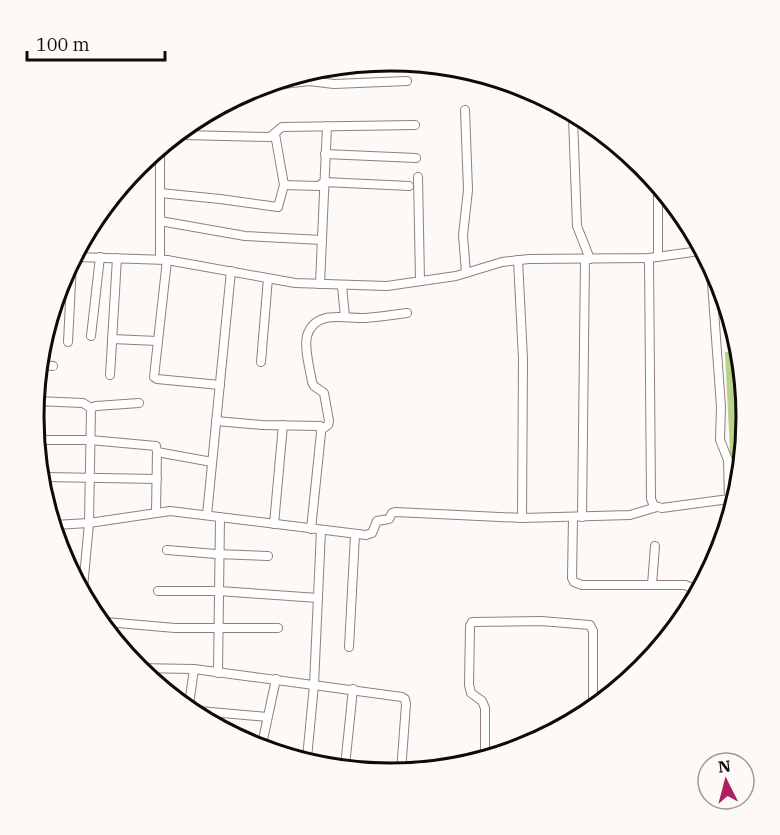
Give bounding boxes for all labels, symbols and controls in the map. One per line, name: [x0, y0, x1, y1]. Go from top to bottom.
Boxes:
scale bar: [27, 24, 165, 62]
text: 100 m: [36, 33, 90, 56]
north arrow: [696, 751, 756, 811]
text: N: [717, 755, 732, 777]

